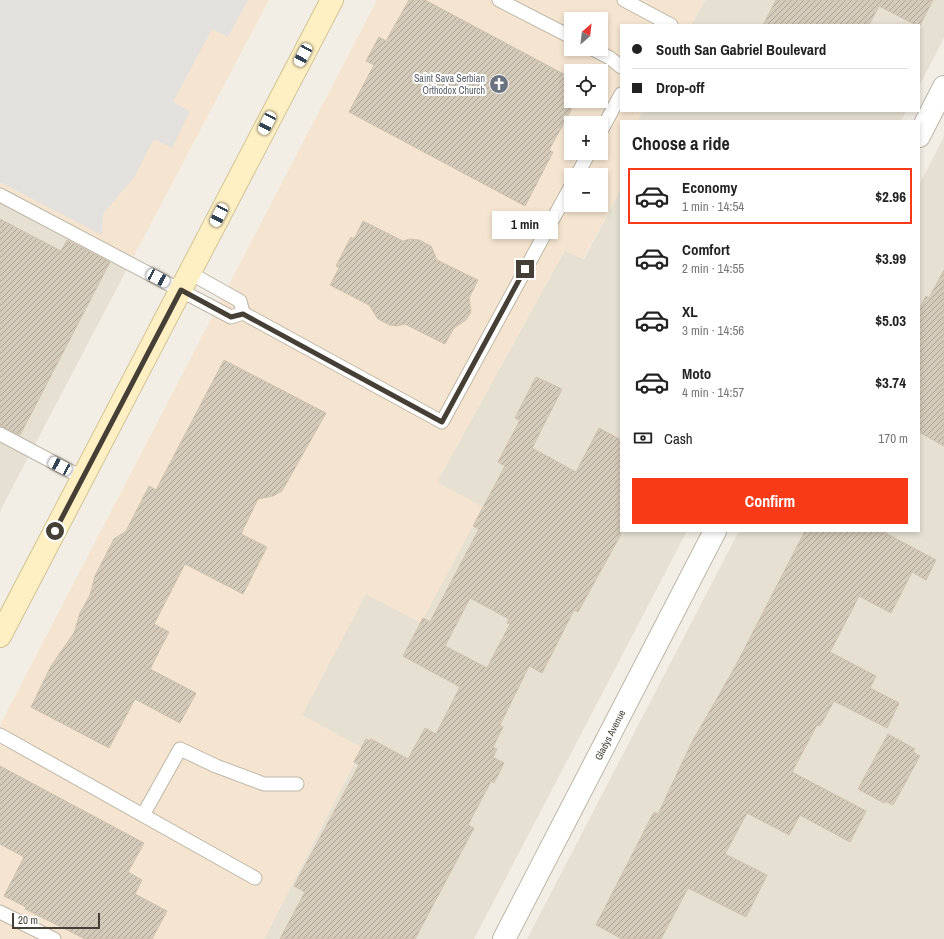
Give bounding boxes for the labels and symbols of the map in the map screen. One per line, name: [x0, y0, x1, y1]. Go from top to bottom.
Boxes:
north arrow: [564, 12, 608, 56]
car: [292, 42, 314, 68]
place label: Saint Sava Serbian Orthodox Church: [414, 72, 485, 97]
church icon: Saint Sava Serbian Orthodox Church: [488, 73, 510, 95]
car: [256, 110, 278, 136]
car: [208, 202, 230, 228]
callout: 1 min: [492, 211, 558, 239]
route end: [516, 260, 534, 278]
car: [145, 267, 171, 289]
car: [47, 455, 73, 477]
route start: [46, 522, 64, 540]
street label: Gladys Avenue: [592, 707, 628, 762]
scale bar: [12, 911, 100, 930]

